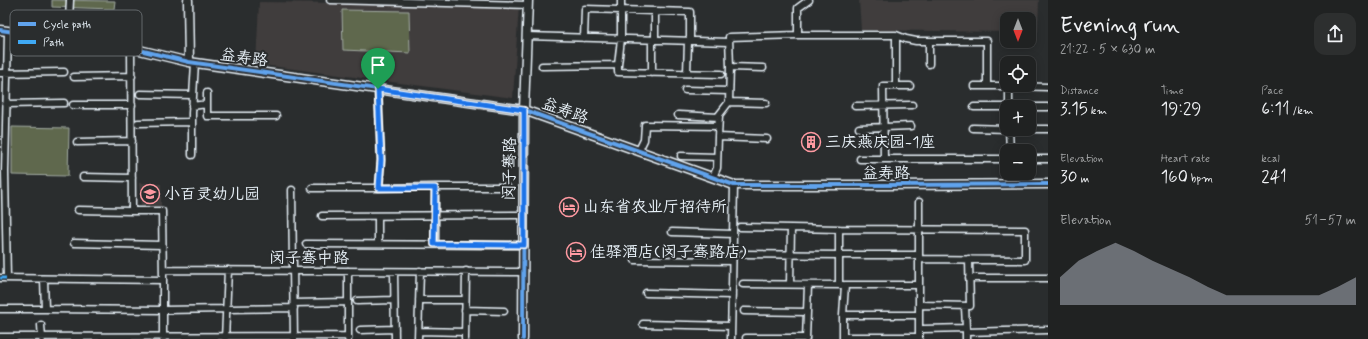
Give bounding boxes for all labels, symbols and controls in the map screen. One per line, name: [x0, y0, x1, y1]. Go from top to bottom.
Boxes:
legend: [10, 10, 142, 56]
north arrow: [1000, 12, 1036, 48]
map controls: [1000, 12, 1036, 180]
text: Evening run: [1060, 12, 1180, 40]
button: share: [1314, 13, 1356, 55]
text: Cycle path: [43, 18, 91, 32]
text: Path: [43, 36, 64, 50]
text: 21:22 · 5 × 630 m: [1060, 41, 1155, 58]
street label: 益寿路: [219, 44, 269, 72]
pin: [361, 48, 395, 89]
icon: arrive: [367, 54, 389, 76]
button: locate: [1000, 56, 1036, 92]
text: Distance: [1060, 84, 1099, 98]
text: Time: [1161, 84, 1184, 98]
text: Pace: [1261, 84, 1283, 98]
street label: 益寿路: [539, 93, 591, 129]
text: 3.15: [1060, 98, 1088, 120]
text: 19:29: [1161, 98, 1201, 120]
text: 6:11: [1261, 98, 1289, 120]
button: +: [1000, 100, 1036, 136]
text: km: [1088, 104, 1107, 118]
text: /km: [1289, 104, 1313, 118]
building icon: 三庆燕庆园-1座: [800, 131, 822, 153]
place label: 三庆燕庆园-1座: [825, 132, 935, 153]
street label: 闵子骞路: [499, 137, 521, 201]
button: −: [1000, 144, 1036, 180]
text: Elevation: [1060, 152, 1103, 166]
text: Heart rate: [1161, 152, 1210, 166]
text: kcal: [1261, 152, 1280, 166]
street label: 益寿路: [862, 163, 910, 184]
text: 30: [1060, 166, 1077, 188]
text: 160: [1161, 166, 1188, 188]
text: 241: [1261, 166, 1287, 188]
text: m: [1077, 172, 1089, 186]
text: bpm: [1188, 172, 1213, 186]
school or university icon: 小百灵幼儿园: [139, 183, 161, 205]
place label: 小百灵幼儿园: [164, 184, 260, 205]
hotel icon: 山东省农业厅招待所: [558, 196, 580, 218]
place label: 山东省农业厅招待所: [583, 197, 727, 218]
text: Elevation: [1060, 212, 1111, 229]
text: 51–57 m: [1304, 212, 1356, 229]
hotel icon: 佳驿酒店(闵子骞路店): [565, 241, 587, 263]
place label: 佳驿酒店(闵子骞路店): [590, 242, 747, 263]
street label: 闵子骞中路: [269, 248, 349, 269]

